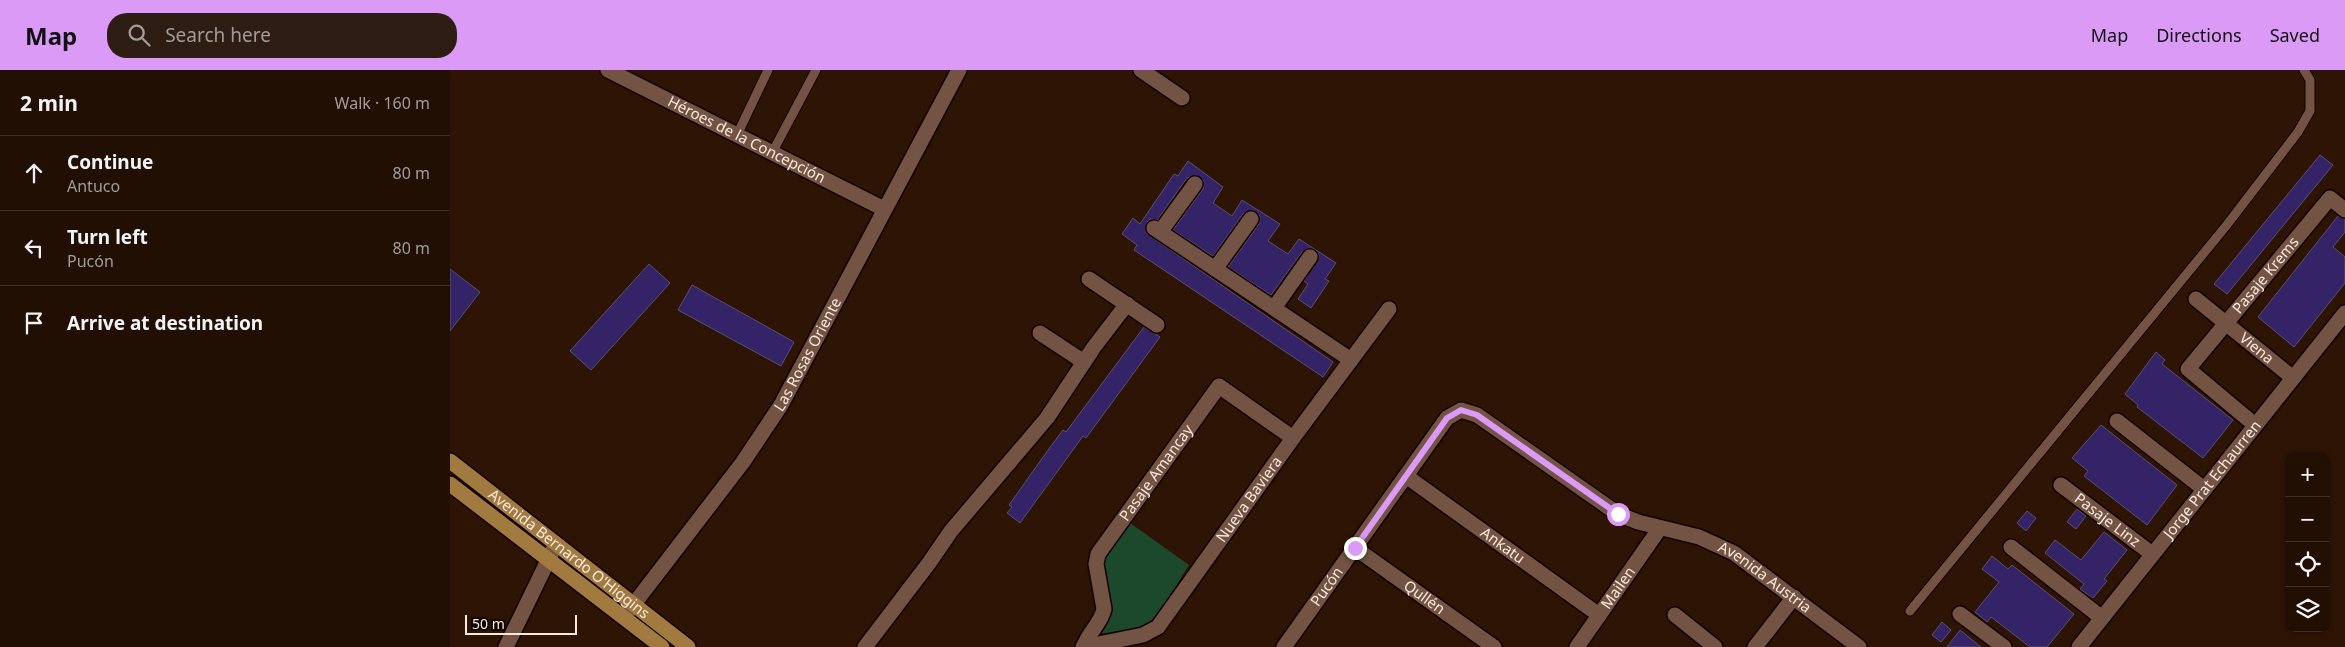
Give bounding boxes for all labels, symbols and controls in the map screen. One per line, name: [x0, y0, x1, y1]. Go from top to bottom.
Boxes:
search box: [107, 13, 457, 58]
text: Map: [25, 19, 77, 52]
icon: search: [125, 21, 153, 49]
text: Search here: [165, 22, 271, 48]
text: Map: [2091, 23, 2128, 47]
text: Directions: [2156, 23, 2242, 47]
text: Saved: [2270, 23, 2320, 47]
text: 2 min: [20, 89, 78, 117]
street label: Héroes de la Concepción: [665, 91, 829, 187]
text: Walk · 160 m: [335, 92, 430, 114]
text: Continue: [67, 149, 153, 175]
icon: ahead: [20, 159, 48, 187]
text: 80 m: [393, 162, 430, 184]
text: Antuco: [67, 175, 120, 197]
text: Turn left: [67, 224, 148, 250]
street label: Pasaje Krems: [2227, 232, 2303, 317]
icon: left: [20, 234, 48, 262]
text: 80 m: [393, 237, 430, 259]
text: Pucón: [67, 250, 114, 272]
street label: Las Rosas Oriente: [769, 294, 845, 415]
icon: arrive: [20, 309, 48, 337]
text: Arrive at destination: [67, 310, 263, 336]
street label: Viena: [2236, 327, 2279, 368]
street label: Jorge Prat Echaurren: [2157, 416, 2265, 544]
street label: Pasaje Amancay: [1114, 420, 1197, 524]
street label: Nueva Baviera: [1211, 452, 1286, 546]
map controls: [2285, 452, 2330, 632]
button: +: [2285, 452, 2330, 497]
street label: Avenida Bernardo O'Higgins: [485, 484, 654, 623]
street label: Pasaje Linz: [2071, 488, 2145, 551]
button: −: [2285, 497, 2330, 542]
route start: [1607, 503, 1630, 526]
street label: Ankatu: [1477, 522, 1529, 567]
street label: Avenida Austria: [1715, 536, 1816, 617]
route end: [1344, 537, 1367, 560]
button: locate: [2285, 542, 2330, 587]
street label: Pucón: [1305, 562, 1347, 610]
street label: Mailen: [1596, 562, 1639, 613]
street label: Qullén: [1400, 575, 1450, 618]
button: layers: [2285, 587, 2330, 632]
scale bar: [465, 612, 578, 635]
text: 50 m: [472, 614, 505, 633]

